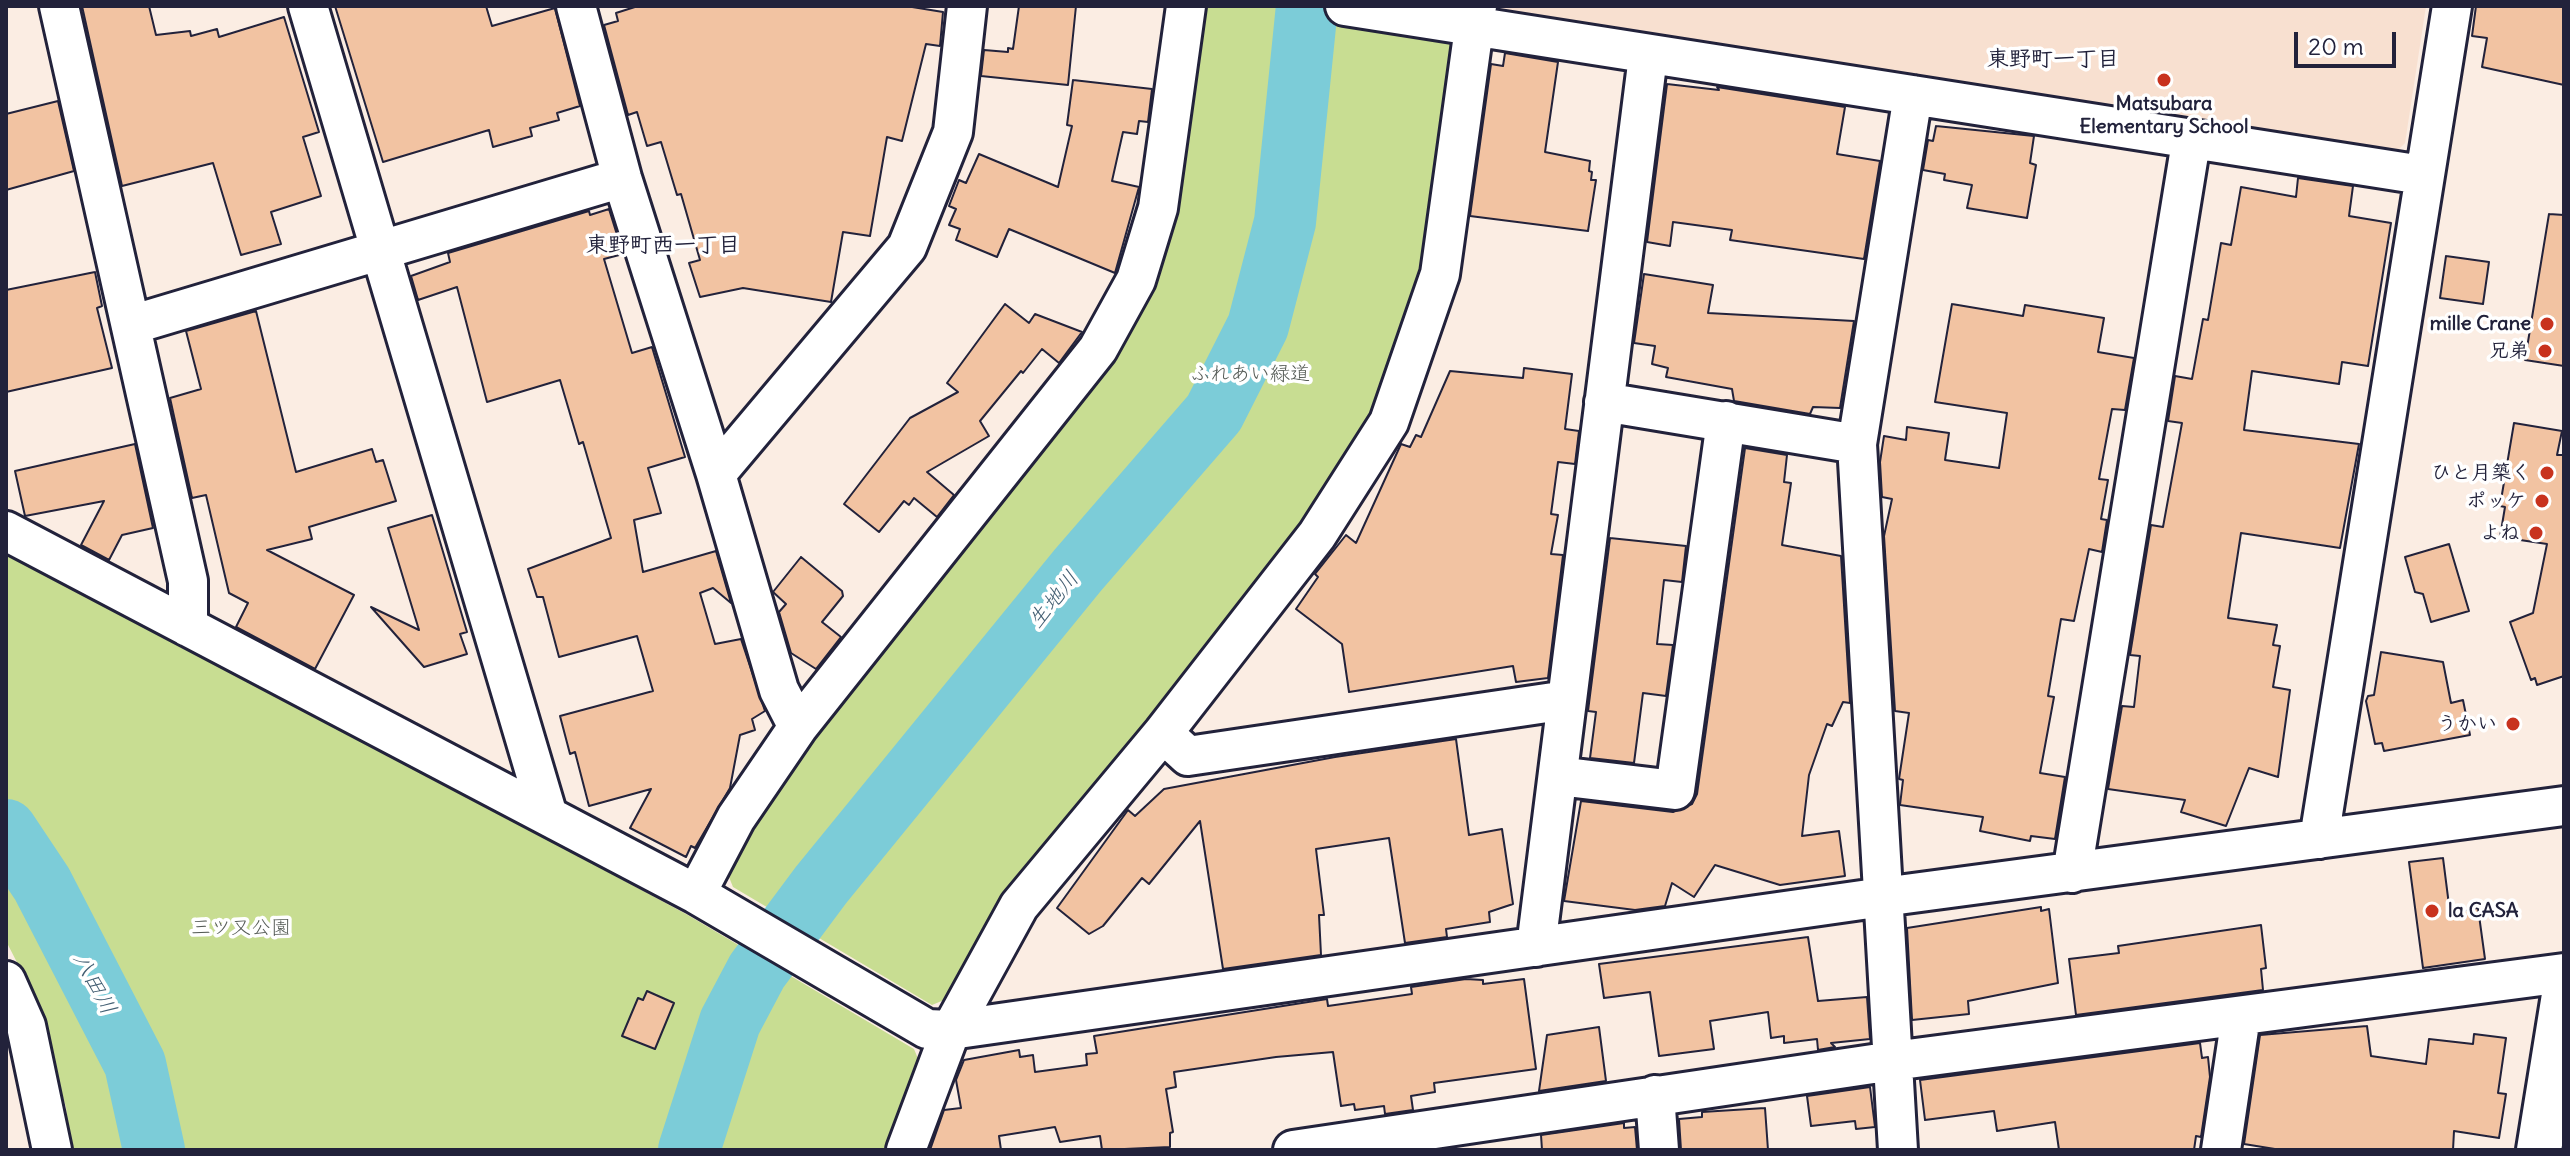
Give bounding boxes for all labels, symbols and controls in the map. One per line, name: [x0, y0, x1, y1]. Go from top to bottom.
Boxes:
scale bar: [2298, 16, 2400, 66]
text: 20 m: [2308, 31, 2364, 61]
district label: 東野町一丁目: [1987, 47, 2119, 73]
marker: Matsubara Elementary School: [2155, 71, 2173, 89]
place label: Matsubara Elementary School: [2080, 92, 2248, 139]
district label: 東野町西一丁目: [586, 233, 740, 259]
place label: mille Crane: [2430, 312, 2531, 336]
marker: mille Crane: [2538, 315, 2556, 333]
place label: 兄弟: [2489, 339, 2529, 363]
marker: 兄弟: [2536, 342, 2554, 360]
park label: ふれあい緑道: [1190, 362, 1310, 386]
place label: ひと月築く: [2431, 461, 2531, 485]
marker: ひと月築く: [2538, 464, 2556, 482]
place label: ポッケ: [2466, 489, 2526, 513]
marker: ポッケ: [2533, 492, 2551, 510]
place label: よね: [2480, 521, 2520, 545]
marker: よね: [2527, 524, 2545, 542]
water label: 生地川: [1023, 566, 1085, 634]
place label: うかい: [2437, 712, 2497, 736]
marker: うかい: [2504, 715, 2522, 733]
place label: la CASA: [2448, 899, 2519, 923]
marker: la CASA: [2423, 902, 2441, 920]
park label: 三ツ又公園: [191, 916, 291, 940]
water label: 八田川: [67, 949, 121, 1019]

